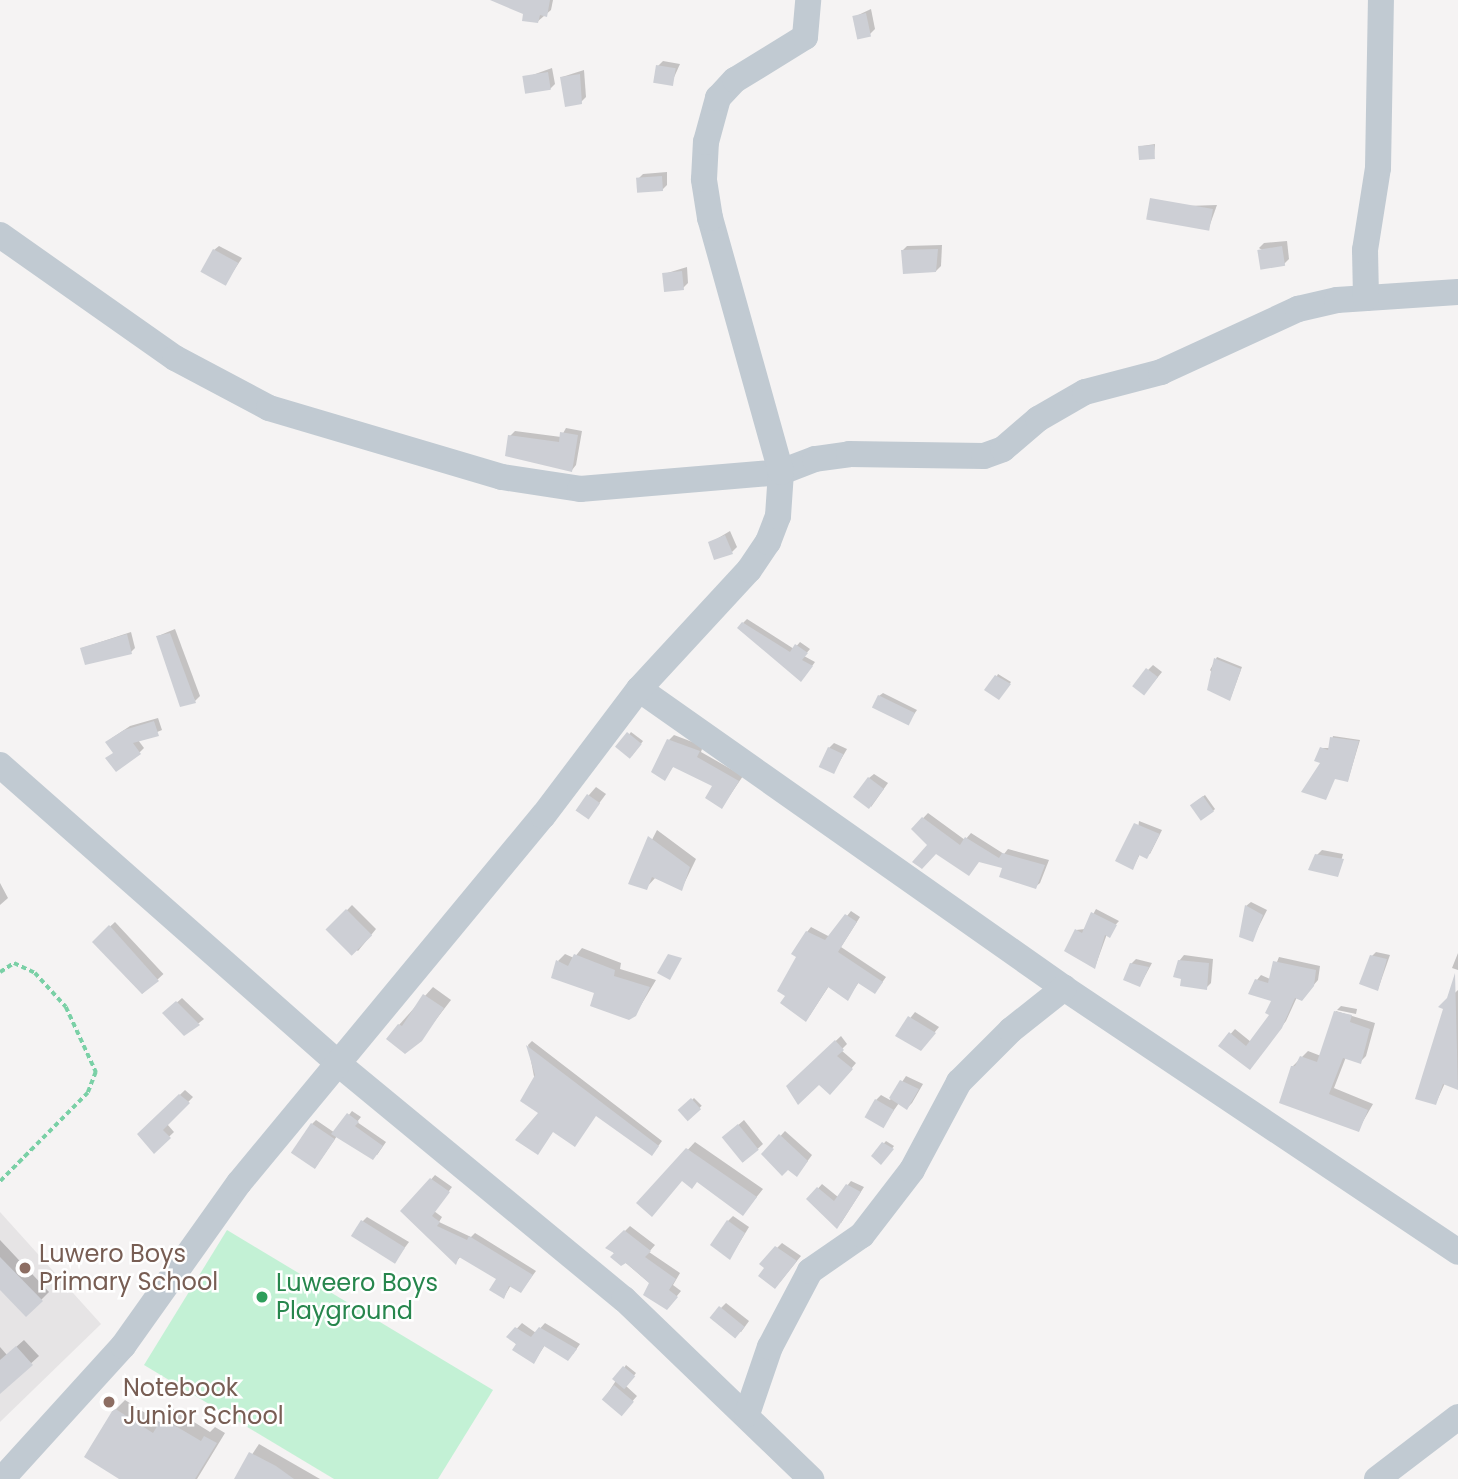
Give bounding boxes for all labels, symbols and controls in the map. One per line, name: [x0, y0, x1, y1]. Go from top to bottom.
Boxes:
place label: Luwero Boys Primary School: [39, 1240, 218, 1296]
marker: Luwero Boys Primary School: [17, 1260, 33, 1276]
place label: Luweero Boys Playground: [276, 1269, 438, 1325]
marker: Luweero Boys Playground: [254, 1289, 270, 1305]
place label: Notebook Junior School: [123, 1374, 284, 1430]
marker: Notebook Junior School: [101, 1394, 117, 1410]

